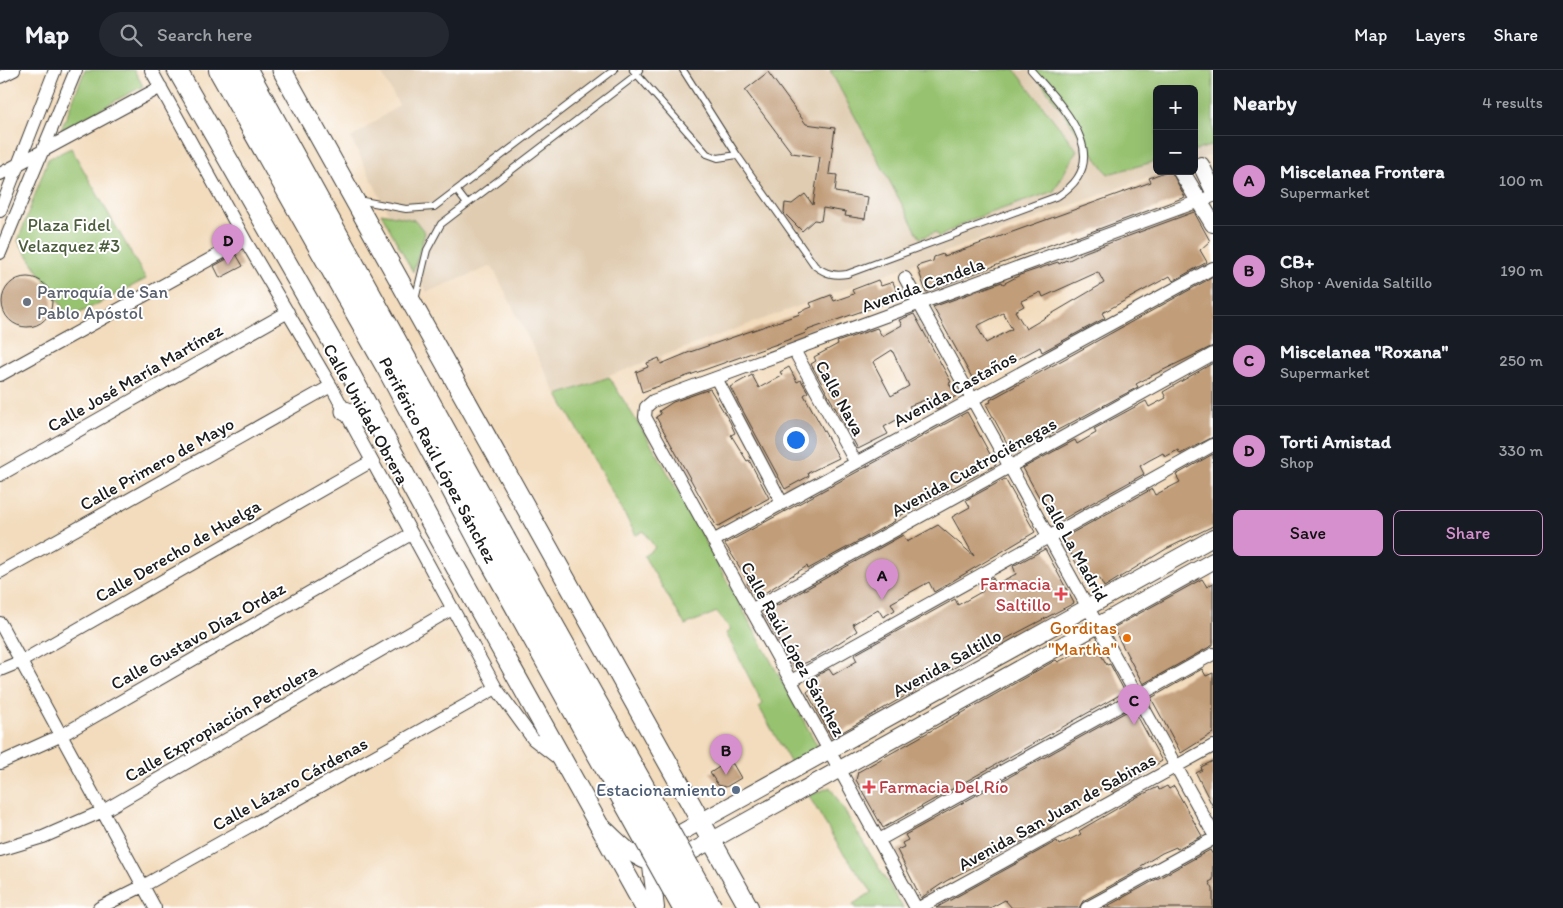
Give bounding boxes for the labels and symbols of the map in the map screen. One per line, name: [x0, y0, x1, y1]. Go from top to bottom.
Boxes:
park label: Plaza Fidel Velazquez #3: [18, 214, 120, 257]
pin: D: [212, 224, 244, 265]
street label: Avenida Candela: [858, 252, 988, 317]
place label: Parroquía de San Pablo Apóstol: [37, 281, 168, 324]
marker: Parroquía de San Pablo Apóstol: [21, 296, 33, 308]
street label: Calle José María Martínez: [44, 319, 226, 437]
street label: Calle Unidad Obrera: [318, 340, 414, 489]
street label: Avenida Castaños: [890, 346, 1020, 432]
street label: Periférico Raúl López Sánchez: [374, 353, 502, 567]
street label: Calle Nava: [810, 356, 870, 440]
street label: Calle Primero de Mayo: [76, 412, 238, 516]
street label: Avenida Cuatrociénegas: [888, 412, 1060, 522]
your location: [783, 427, 809, 453]
street label: Calle La Madrid: [1035, 489, 1113, 605]
street label: Calle Derecho de Huelga: [91, 494, 265, 607]
street label: Calle Raúl López Sánchez: [736, 558, 851, 741]
pin: A: [866, 559, 898, 600]
place label: Farmacia Saltillo: [980, 573, 1052, 616]
street label: Calle Gustavo Díaz Ordaz: [107, 577, 290, 695]
marker: Farmacia Saltillo: [1055, 588, 1067, 600]
place label: Gorditas "Martha": [1048, 617, 1117, 660]
street label: Avenida Saltillo: [889, 624, 1005, 702]
marker: Gorditas "Martha": [1121, 632, 1133, 644]
street label: Calle Expropiación Petrolera: [121, 659, 322, 787]
pin: C: [1118, 684, 1150, 725]
street label: Calle Lázaro Cárdenas: [209, 732, 371, 836]
pin: B: [710, 734, 742, 775]
street label: Avenida San Juan de Sabinas: [954, 748, 1160, 876]
place label: Farmacia Del Río: [879, 776, 1008, 798]
place label: Estacionamiento: [596, 779, 726, 801]
marker: Farmacia Del Río: [863, 781, 875, 793]
marker: Estacionamiento: [730, 784, 742, 796]

